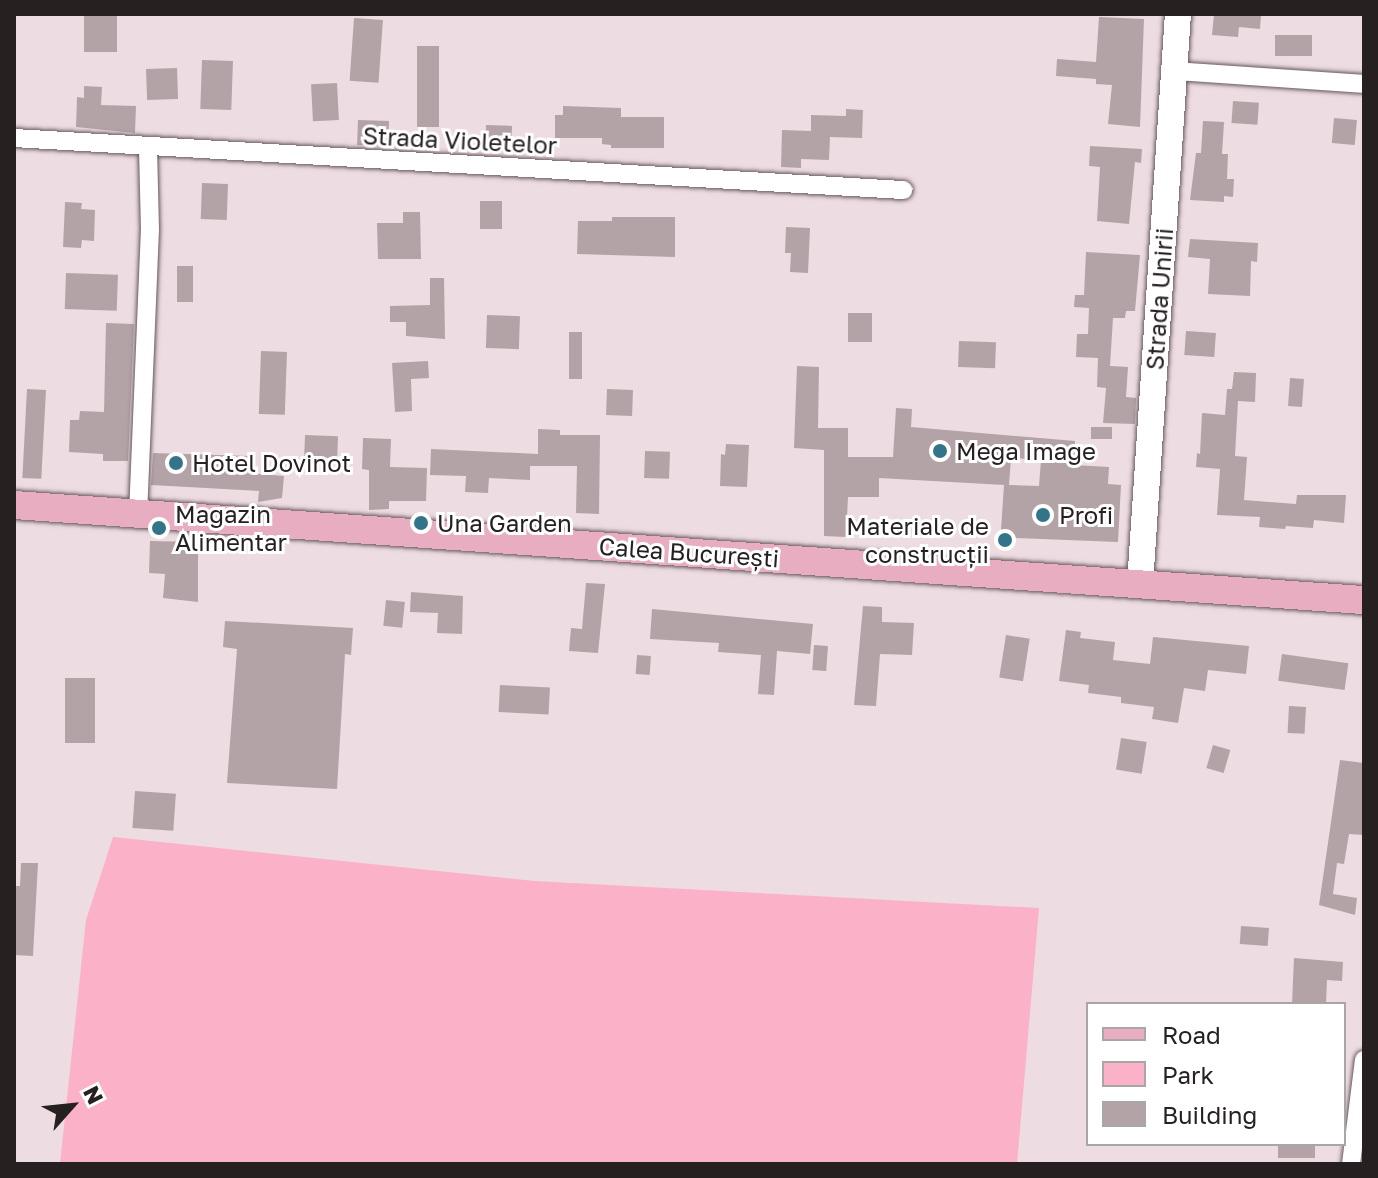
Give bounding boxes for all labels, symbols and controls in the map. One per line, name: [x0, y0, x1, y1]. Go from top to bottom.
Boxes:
street label: Strada Violetelor: [362, 121, 558, 159]
street label: Strada Unirii: [1140, 227, 1178, 371]
place label: Mega Image: [956, 437, 1096, 465]
marker: Mega Image: [931, 442, 949, 460]
place label: Hotel Dovinot: [192, 449, 351, 477]
marker: Hotel Dovinot: [167, 454, 185, 472]
place label: Magazin Alimentar: [175, 500, 287, 556]
place label: Profi: [1059, 501, 1113, 529]
marker: Profi: [1034, 506, 1052, 524]
place label: Una Garden: [437, 509, 572, 537]
place label: Materiale de construcții: [846, 512, 989, 568]
marker: Una Garden: [412, 514, 430, 532]
marker: Magazin Alimentar: [150, 519, 168, 537]
street label: Calea București: [598, 531, 780, 573]
marker: Materiale de construcții: [996, 531, 1014, 549]
legend: [1086, 1002, 1346, 1146]
text: Road: [1162, 1020, 1221, 1049]
text: Park: [1162, 1060, 1214, 1089]
north arrow: [32, 1066, 112, 1146]
text: N: [78, 1081, 110, 1108]
text: Building: [1162, 1100, 1257, 1129]

